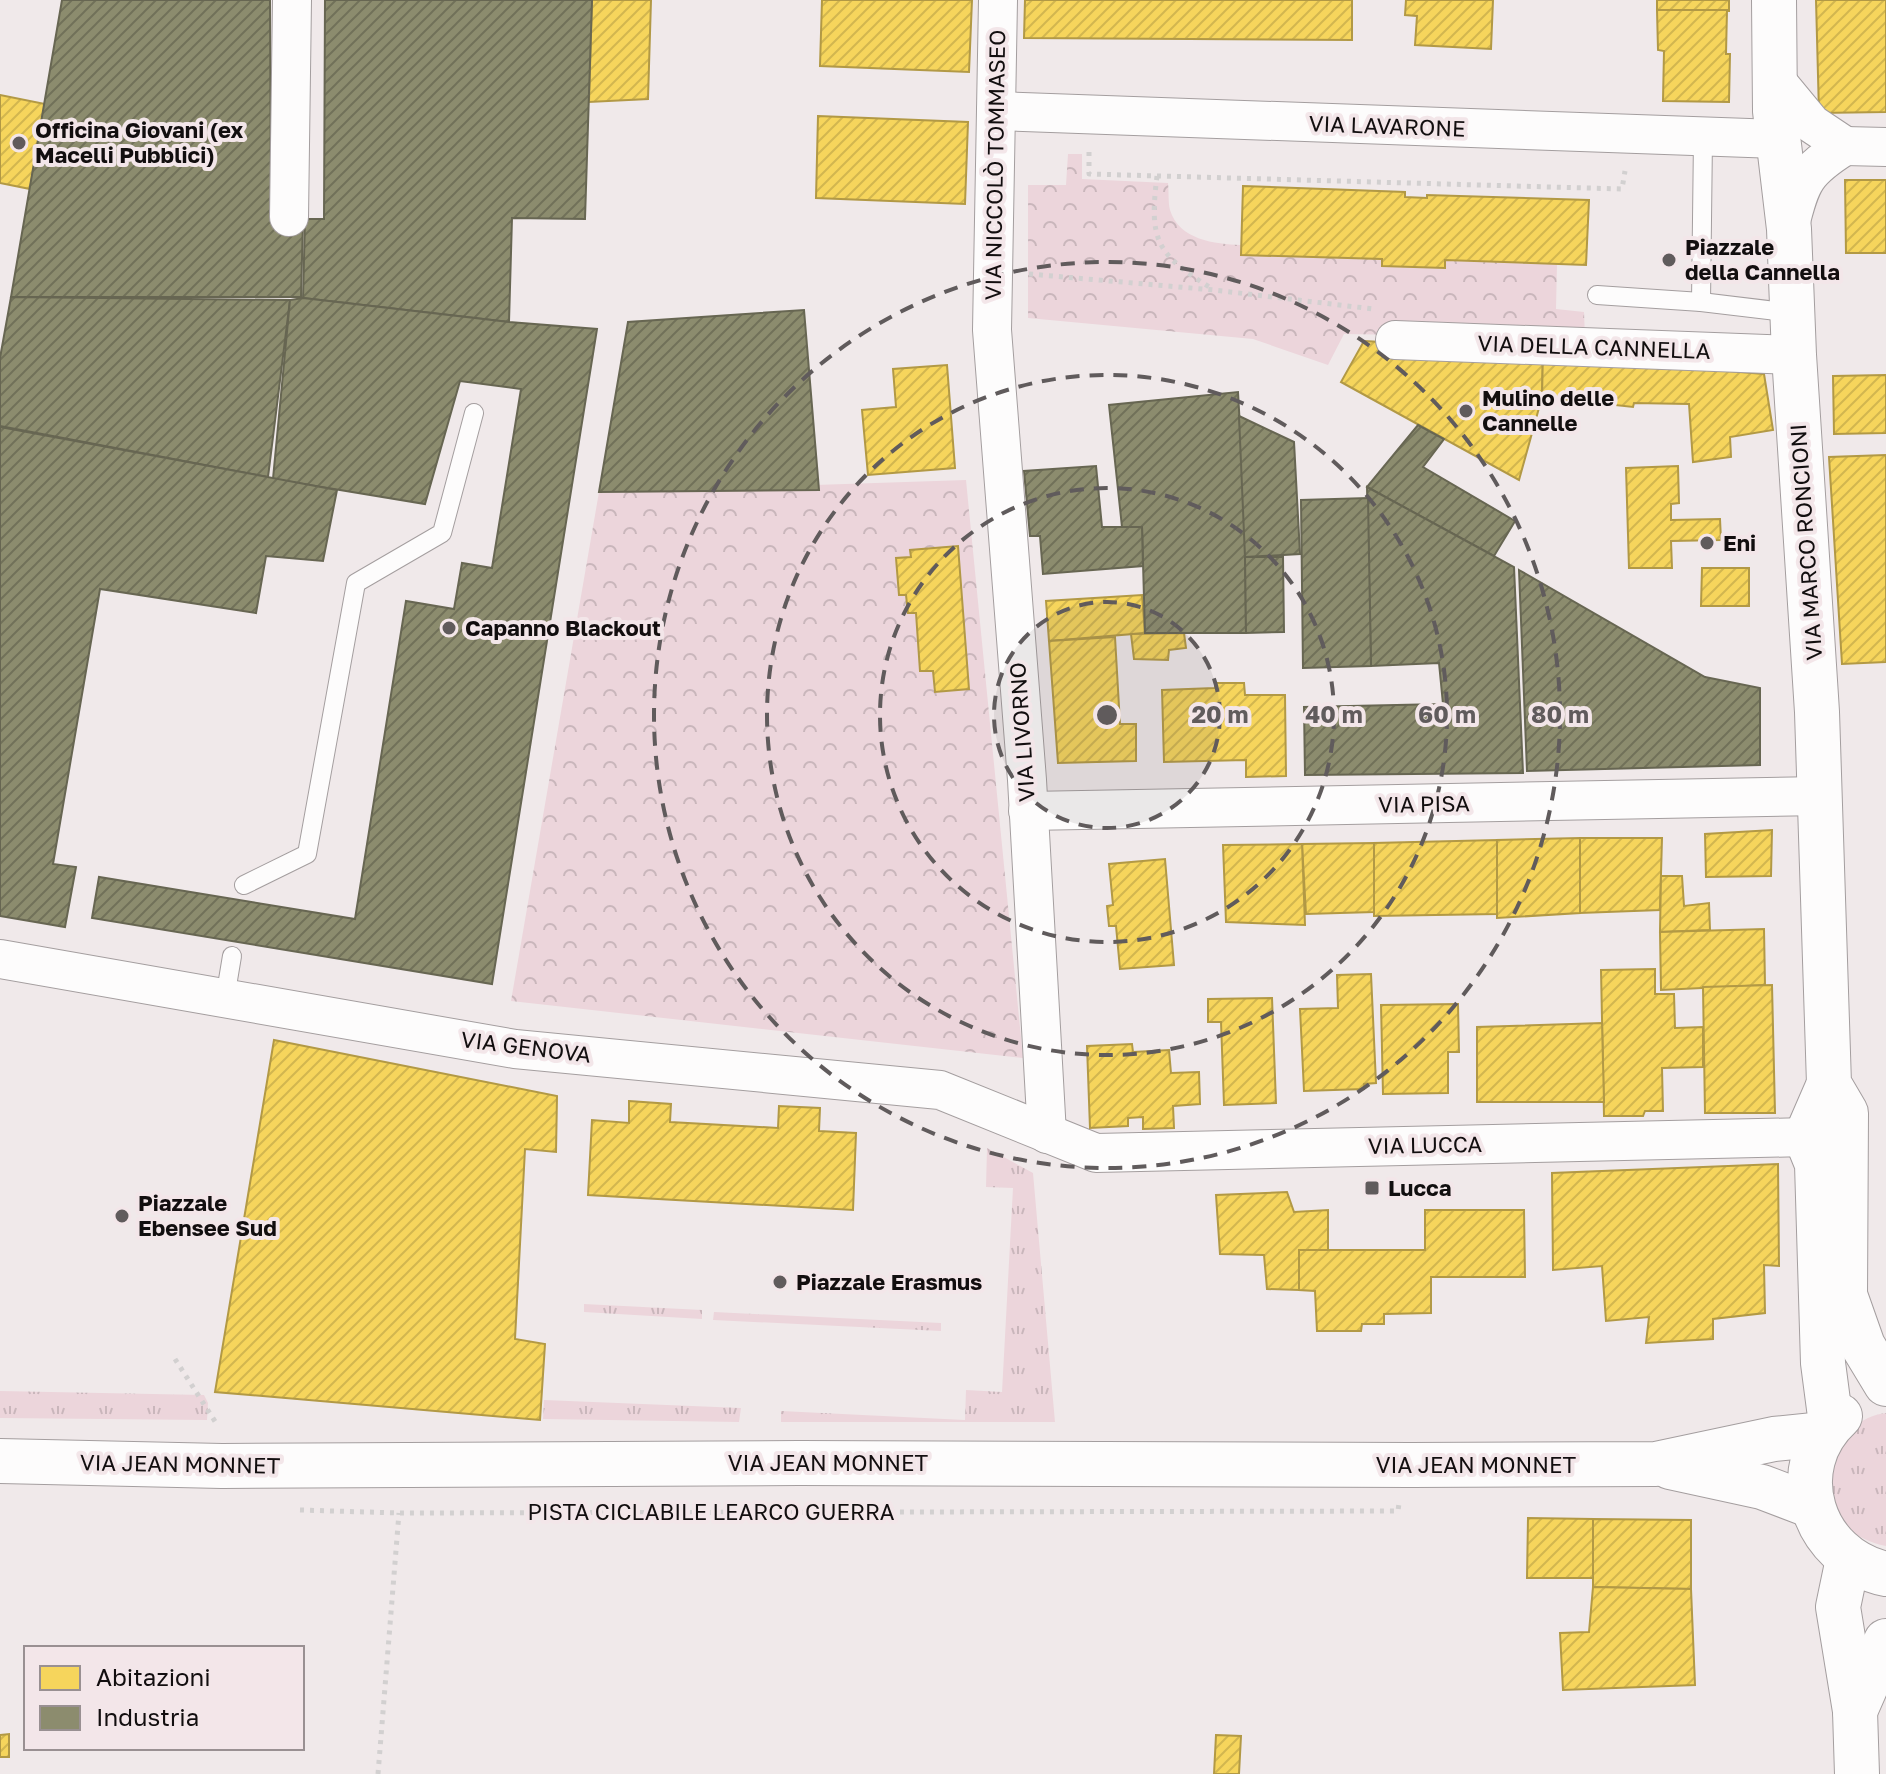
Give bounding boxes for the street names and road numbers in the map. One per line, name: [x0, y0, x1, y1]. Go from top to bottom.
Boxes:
street label: VIA NICCOLÒ TOMMASEO: [979, 29, 1010, 301]
street label: VIA LAVARONE: [1308, 109, 1466, 142]
street label: VIA DELLA CANNELLA: [1477, 329, 1711, 364]
street label: VIA MARCO RONCIONI: [1784, 423, 1827, 661]
street label: VIA LIVORNO: [1003, 661, 1040, 803]
street label: VIA PISA: [1378, 789, 1470, 818]
street label: VIA GENOVA: [459, 1025, 593, 1068]
street label: VIA LUCCA: [1368, 1130, 1482, 1159]
street label: VIA JEAN MONNET: [80, 1448, 281, 1479]
street label: VIA JEAN MONNET: [728, 1449, 929, 1476]
street label: VIA JEAN MONNET: [1376, 1451, 1577, 1478]
street label: PISTA CICLABILE LEARCO GUERRA: [527, 1498, 895, 1525]

